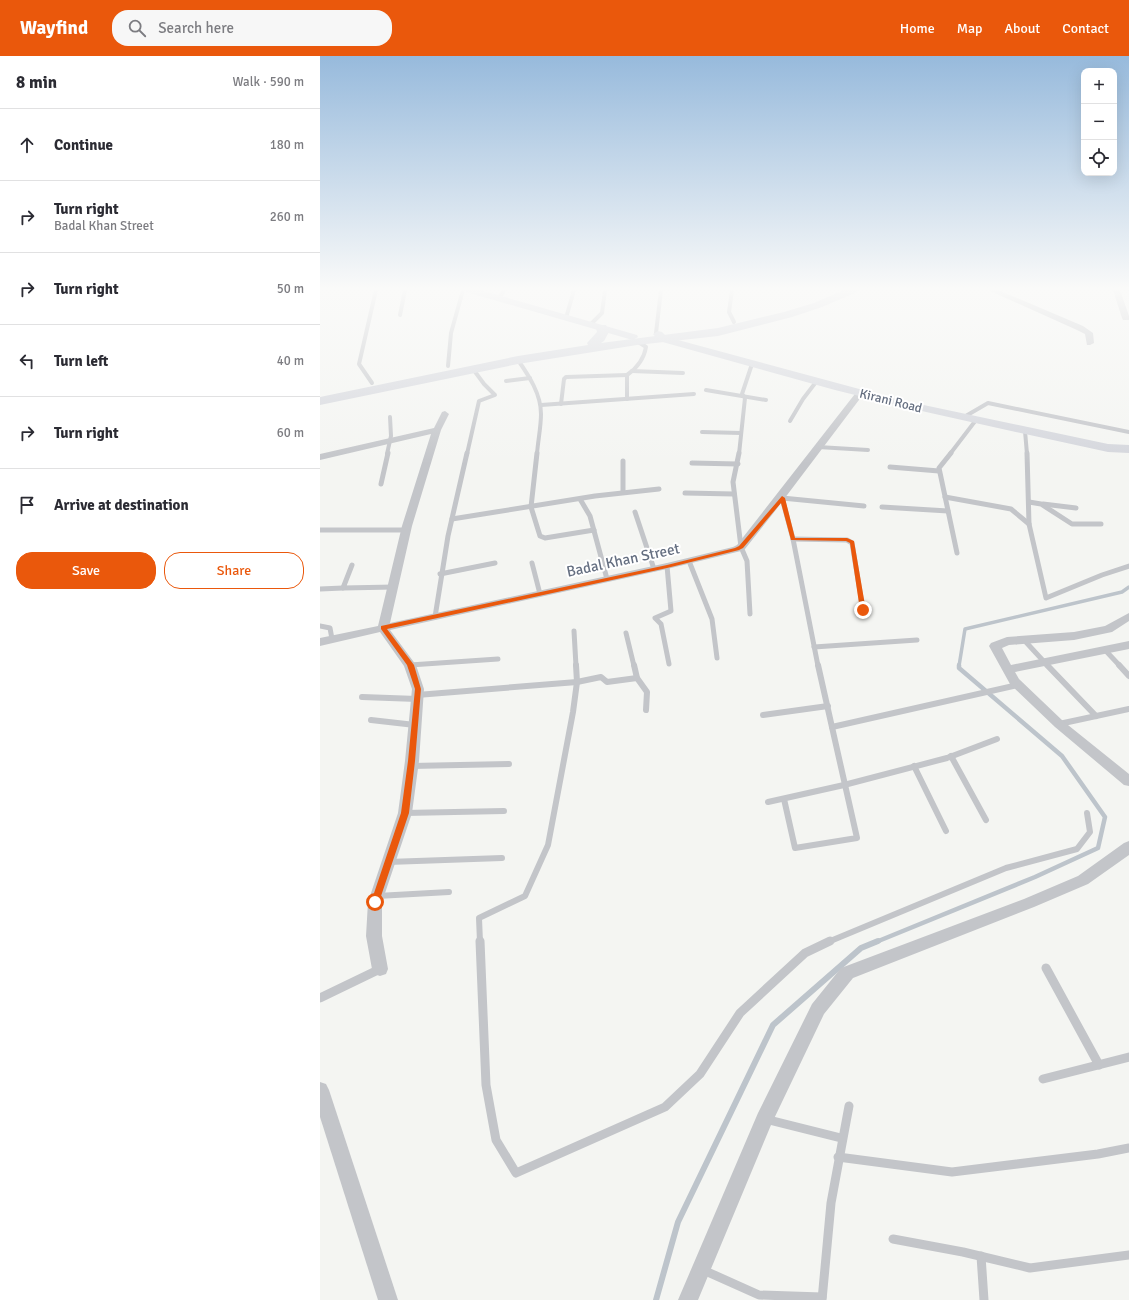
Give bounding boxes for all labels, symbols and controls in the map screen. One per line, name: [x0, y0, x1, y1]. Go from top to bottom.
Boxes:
search box: [112, 10, 392, 46]
text: Wayfind: [20, 16, 88, 40]
icon: search: [126, 17, 148, 39]
text: Search here: [158, 19, 234, 37]
text: Home: [900, 20, 935, 37]
text: Map: [957, 20, 982, 37]
text: About: [1004, 20, 1040, 37]
text: Contact: [1062, 20, 1109, 37]
map controls: [1081, 68, 1117, 176]
button: +: [1081, 68, 1117, 104]
text: 8 min: [16, 72, 57, 93]
text: Walk · 590 m: [233, 74, 304, 90]
button: −: [1081, 104, 1117, 140]
icon: ahead: [16, 134, 38, 156]
text: Continue: [54, 136, 113, 154]
text: 180 m: [270, 137, 304, 153]
button: locate: [1081, 140, 1117, 176]
text: Turn right: [54, 200, 119, 218]
icon: right: [16, 206, 38, 228]
text: 260 m: [270, 209, 304, 225]
text: Badal Khan Street: [54, 218, 154, 234]
icon: right: [16, 278, 38, 300]
text: Turn right: [54, 280, 119, 298]
text: 50 m: [277, 281, 304, 297]
icon: left: [16, 350, 38, 372]
text: Turn left: [54, 352, 108, 370]
text: 40 m: [277, 353, 304, 369]
street label: Kirani Road: [858, 385, 924, 416]
icon: right: [16, 422, 38, 444]
text: Turn right: [54, 424, 119, 442]
text: 60 m: [277, 425, 304, 441]
icon: arrive: [16, 494, 38, 516]
text: Arrive at destination: [54, 496, 189, 514]
street label: Badal Khan Street: [565, 539, 681, 581]
button: Save: [16, 552, 156, 589]
button: Share: [164, 552, 304, 589]
route end: [854, 601, 872, 619]
route start: [366, 893, 384, 911]

